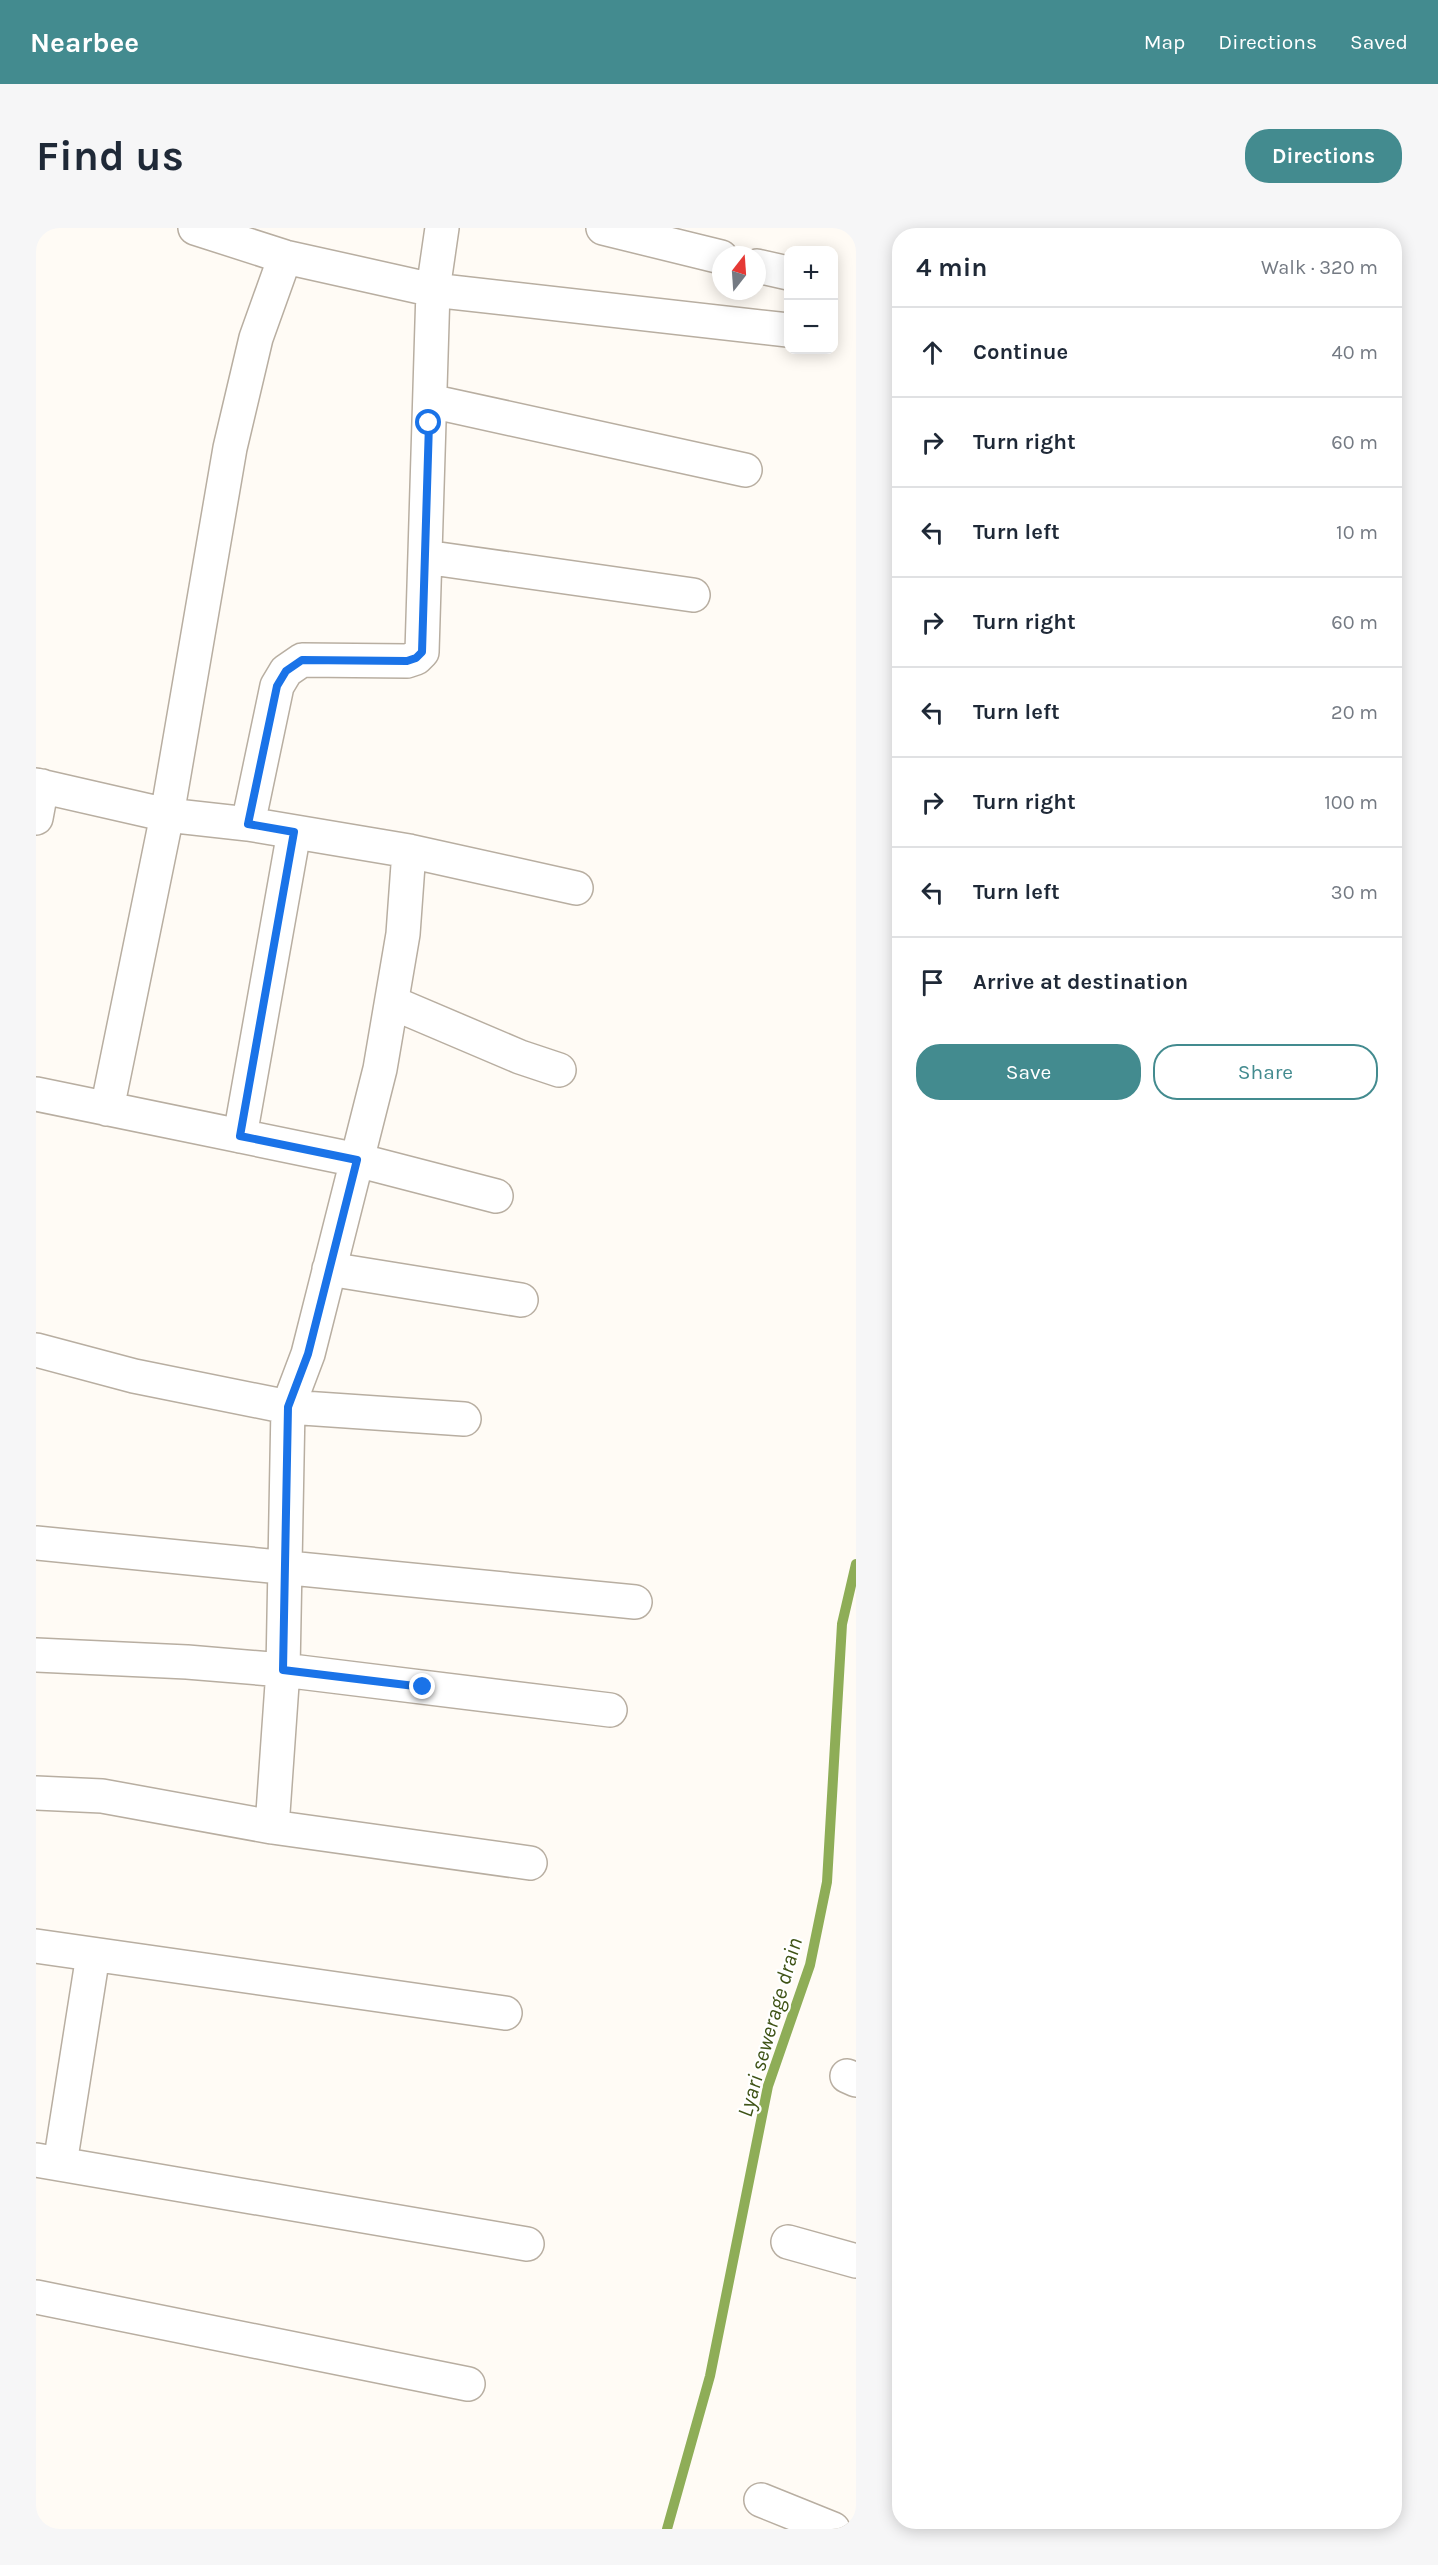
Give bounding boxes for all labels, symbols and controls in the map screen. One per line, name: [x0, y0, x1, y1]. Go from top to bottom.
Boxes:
text: Nearbee: [30, 26, 139, 59]
text: Map: [1144, 30, 1185, 54]
text: Directions: [1218, 30, 1317, 54]
text: Saved: [1350, 30, 1408, 54]
button: Directions: [1245, 129, 1402, 183]
text: Find us: [36, 131, 184, 181]
north arrow: [712, 246, 766, 300]
map controls: [784, 246, 838, 354]
button: +: [784, 246, 838, 300]
text: 4 min: [916, 252, 987, 283]
text: Walk · 320 m: [1261, 256, 1378, 279]
button: −: [784, 300, 838, 354]
icon: ahead: [916, 336, 949, 369]
text: Continue: [973, 339, 1068, 365]
text: 40 m: [1332, 341, 1378, 364]
route start: [415, 409, 441, 435]
icon: right: [916, 426, 949, 459]
text: Turn right: [973, 429, 1076, 455]
text: 60 m: [1331, 431, 1378, 454]
icon: left: [916, 516, 949, 549]
text: Turn left: [973, 519, 1060, 545]
text: 10 m: [1336, 521, 1378, 544]
icon: right: [916, 606, 949, 639]
text: Turn right: [973, 609, 1076, 635]
text: 60 m: [1331, 611, 1378, 634]
icon: left: [916, 696, 949, 729]
text: Turn left: [973, 699, 1060, 725]
text: 20 m: [1331, 701, 1378, 724]
icon: right: [916, 786, 949, 819]
text: Turn right: [973, 789, 1076, 815]
text: 100 m: [1324, 791, 1378, 814]
icon: left: [916, 876, 949, 909]
text: Turn left: [973, 879, 1060, 905]
text: 30 m: [1331, 881, 1378, 904]
icon: arrive: [916, 966, 949, 999]
text: Arrive at destination: [973, 969, 1188, 995]
button: Save: [916, 1044, 1141, 1100]
button: Share: [1153, 1044, 1378, 1100]
route end: [409, 1673, 435, 1699]
water label: Lyari sewerage drain: [732, 1934, 808, 2120]

